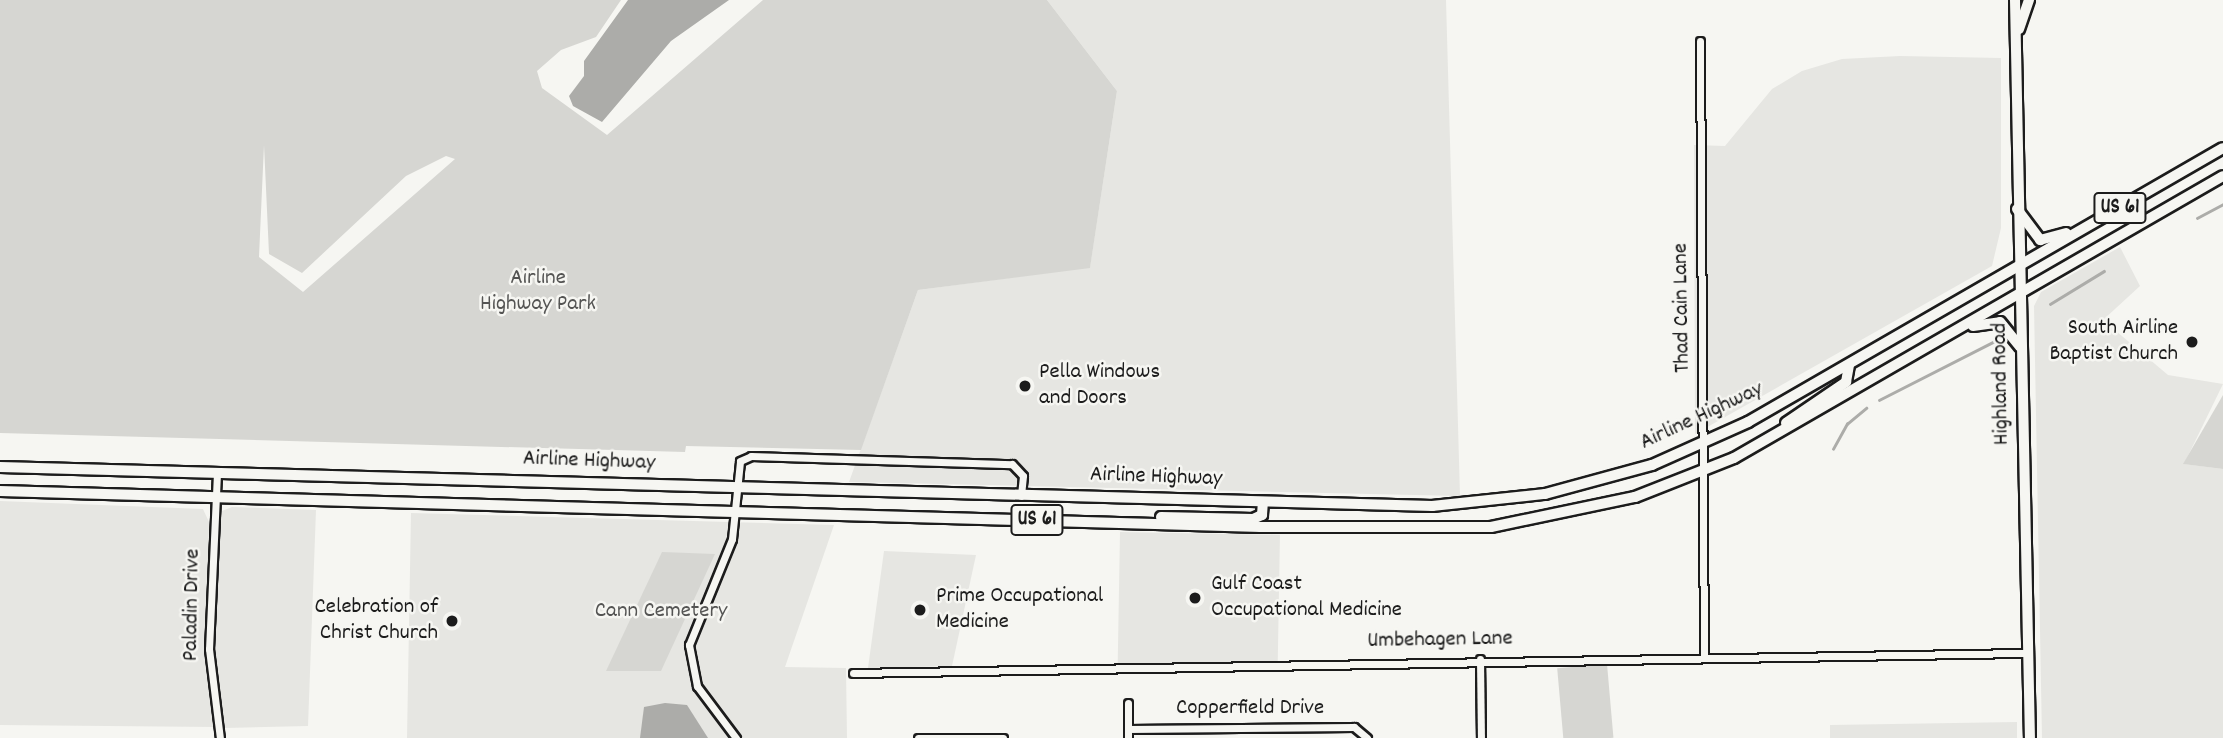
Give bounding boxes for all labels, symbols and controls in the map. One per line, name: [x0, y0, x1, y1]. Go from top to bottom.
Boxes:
road number: US 61: [2092, 190, 2148, 226]
street label: Thad Cain Lane: [1668, 243, 1698, 373]
park label: Airline Highway Park: [480, 265, 596, 319]
place label: South Airline Baptist Church: [2049, 315, 2178, 369]
street label: Highland Road: [1987, 322, 2017, 446]
marker: South Airline Baptist Church: [2184, 334, 2200, 350]
place label: Pella Windows and Doors: [1039, 359, 1160, 413]
street label: Airline Highway: [1636, 376, 1768, 458]
marker: Pella Windows and Doors: [1017, 378, 1033, 394]
street label: Airline Highway: [522, 446, 656, 478]
street label: Airline Highway: [1089, 462, 1223, 494]
road number: US 61: [1009, 503, 1065, 538]
street label: Paladin Drive: [178, 548, 208, 662]
place label: Gulf Coast Occupational Medicine: [1211, 571, 1402, 625]
place label: Prime Occupational Medicine: [936, 583, 1103, 637]
marker: Gulf Coast Occupational Medicine: [1185, 588, 1205, 608]
place label: Celebration of Christ Church: [314, 594, 438, 648]
park label: Cann Cemetery: [595, 598, 727, 626]
marker: Prime Occupational Medicine: [910, 600, 930, 620]
marker: Celebration of Christ Church: [444, 613, 460, 629]
street label: Umbehagen Lane: [1367, 626, 1513, 656]
street label: Copperfield Drive: [1176, 695, 1324, 723]

